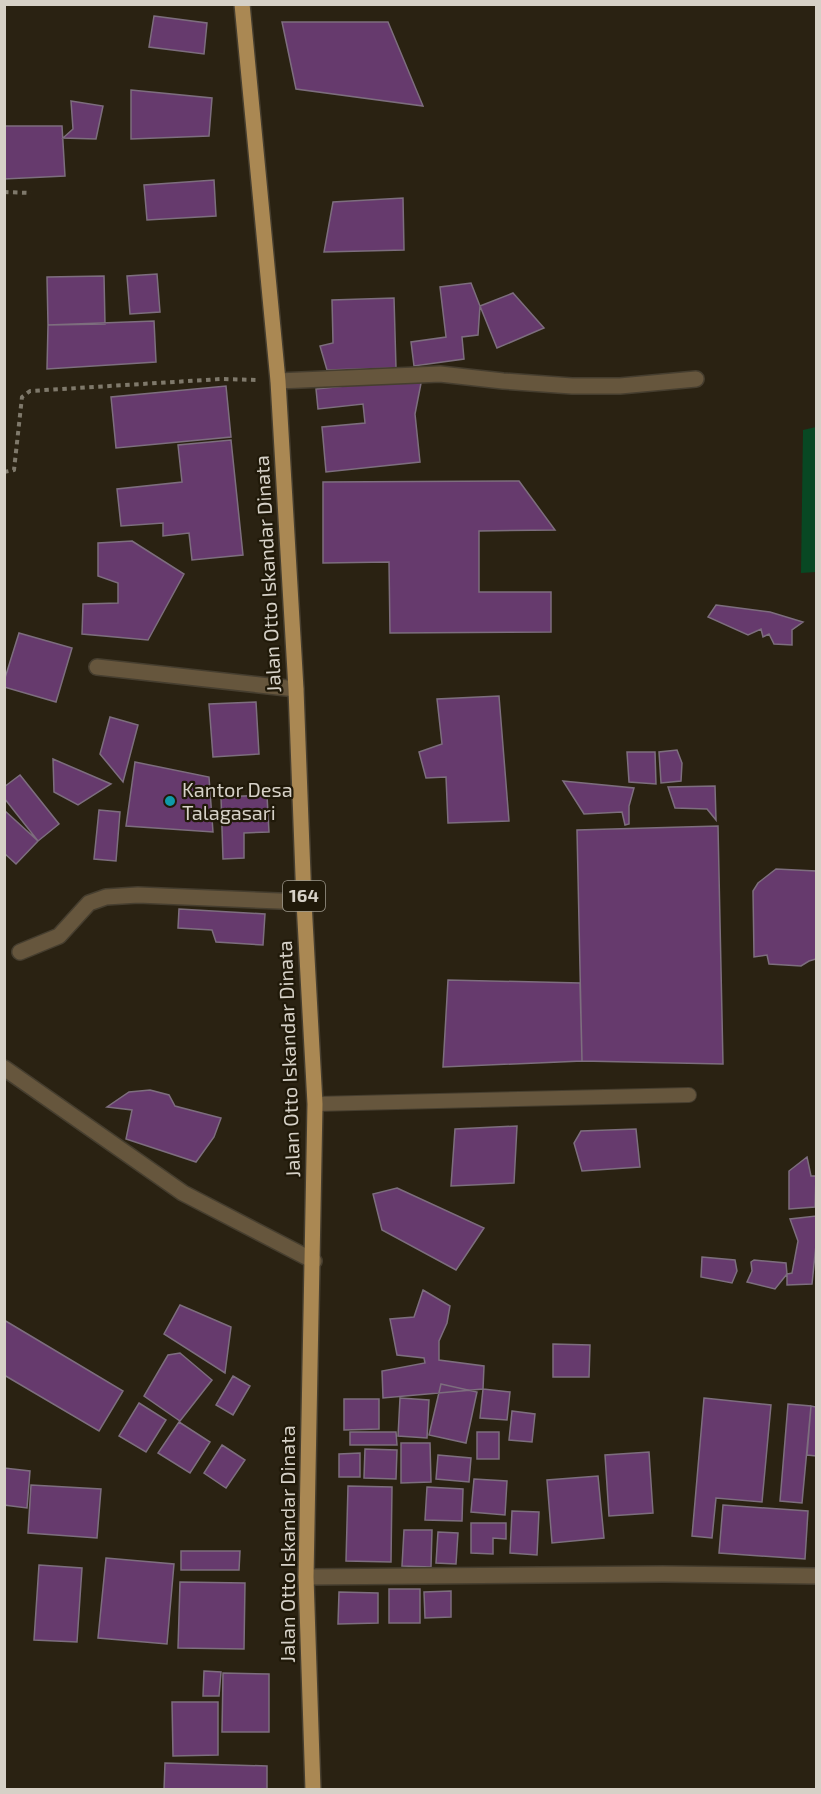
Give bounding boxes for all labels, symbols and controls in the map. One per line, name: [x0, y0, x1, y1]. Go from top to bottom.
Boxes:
street label: Jalan Otto Iskandar Dinata: [249, 455, 285, 693]
place label: Kantor Desa Talagasari: [182, 777, 293, 824]
marker: Kantor Desa Talagasari: [163, 794, 177, 808]
road number: 164: [283, 881, 325, 911]
street label: Jalan Otto Iskandar Dinata: [272, 940, 304, 1178]
street label: Jalan Otto Iskandar Dinata: [275, 1425, 299, 1663]

